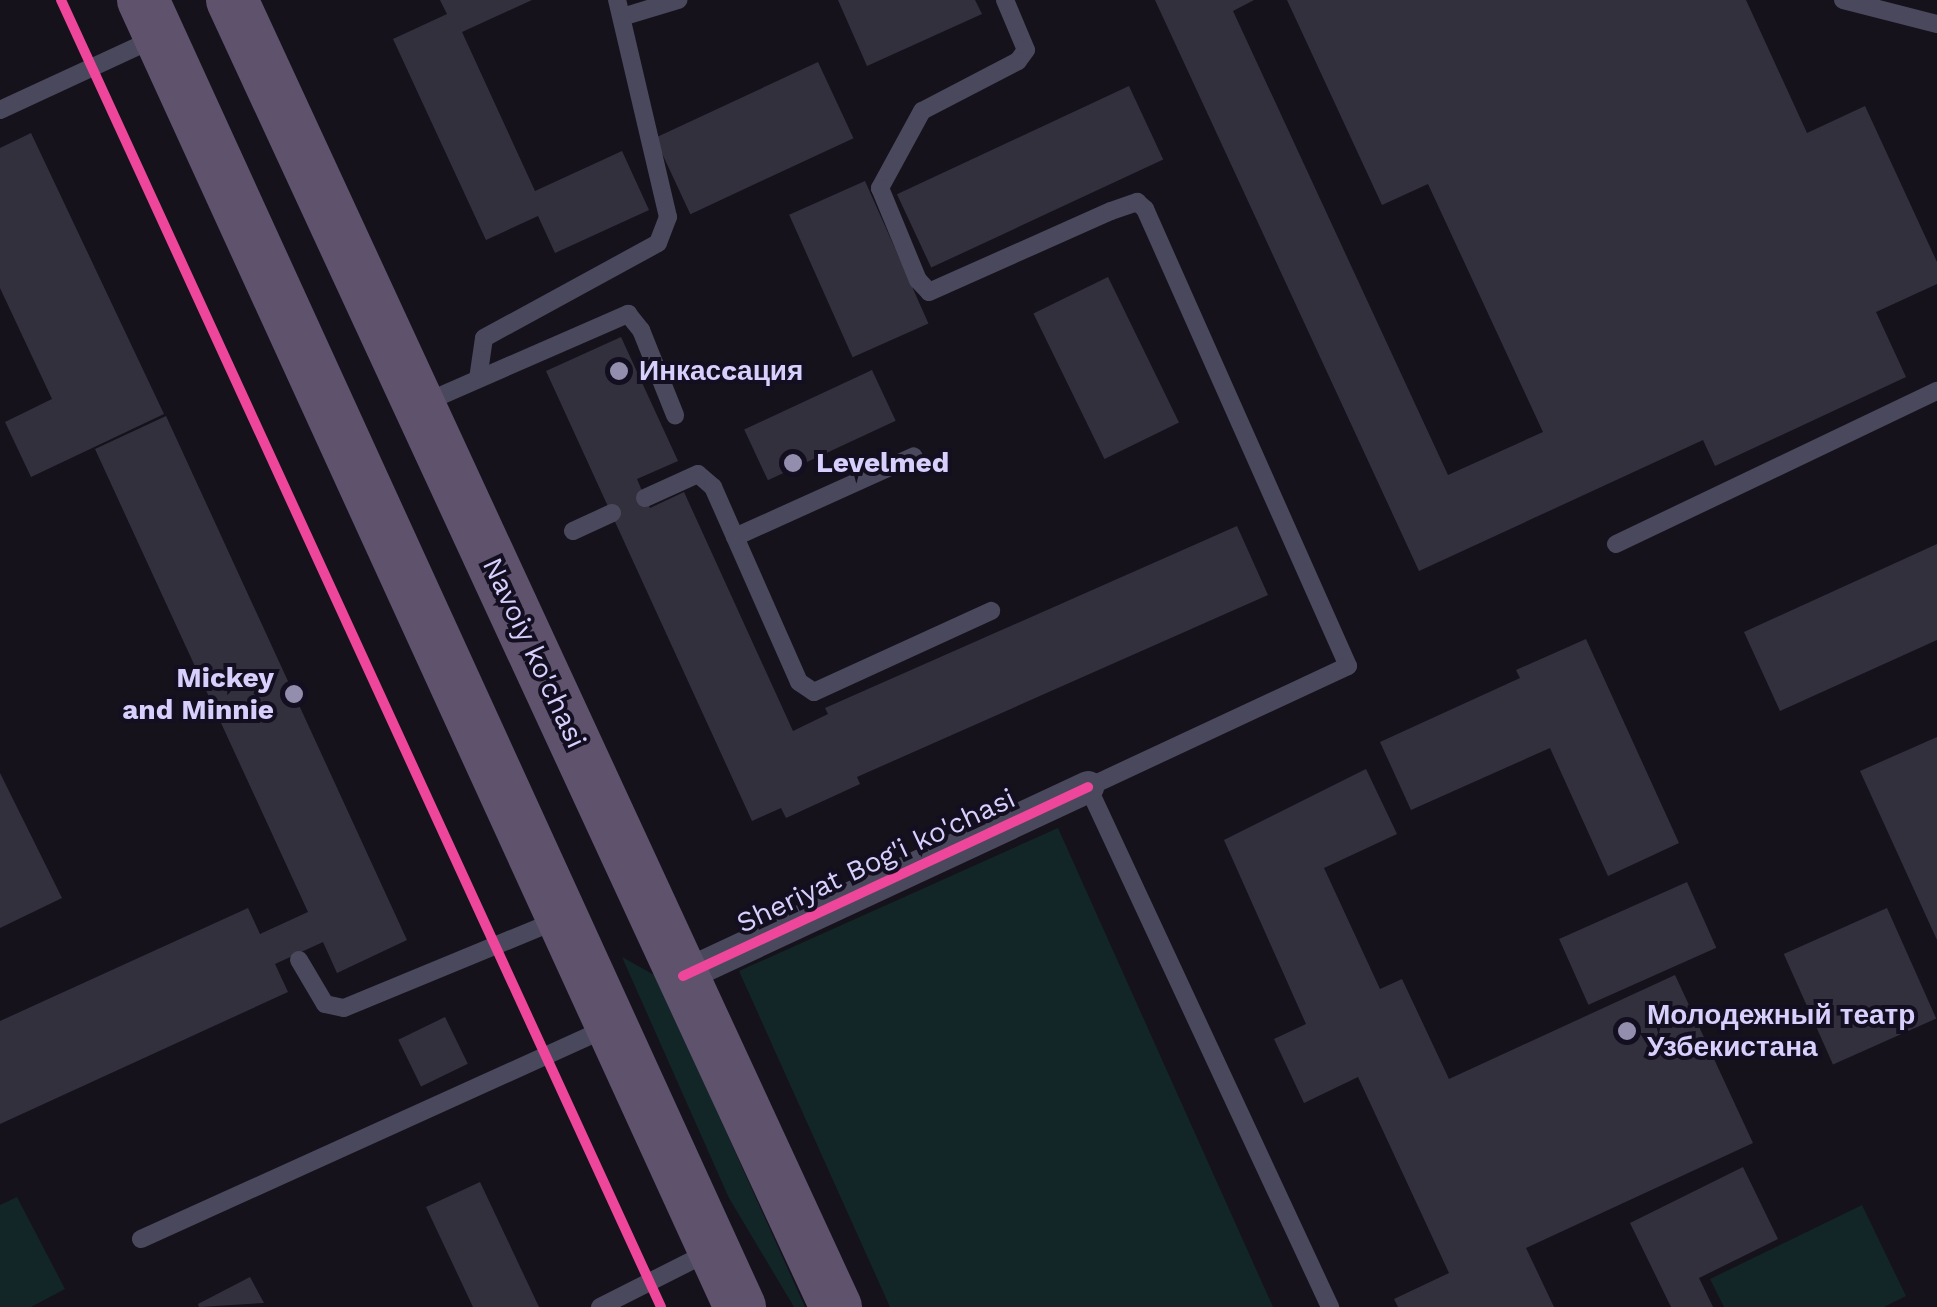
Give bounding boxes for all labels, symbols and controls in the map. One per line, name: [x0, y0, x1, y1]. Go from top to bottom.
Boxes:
place label: Инкасcация: [639, 354, 803, 388]
marker: Инкасcация: [608, 360, 630, 382]
place label: Levelmed: [816, 446, 949, 480]
marker: Levelmed: [780, 450, 806, 476]
street label: Navoiy ko'chasi: [475, 552, 593, 754]
place label: Mickey and Minnie: [122, 661, 274, 727]
marker: Mickey and Minnie: [283, 683, 305, 705]
street label: Sheriyat Bog'i ko'chasi: [731, 782, 1021, 940]
place label: Молодежный театр Узбекистана: [1647, 998, 1915, 1064]
marker: Молодежный театр Узбекистана: [1616, 1020, 1638, 1042]

